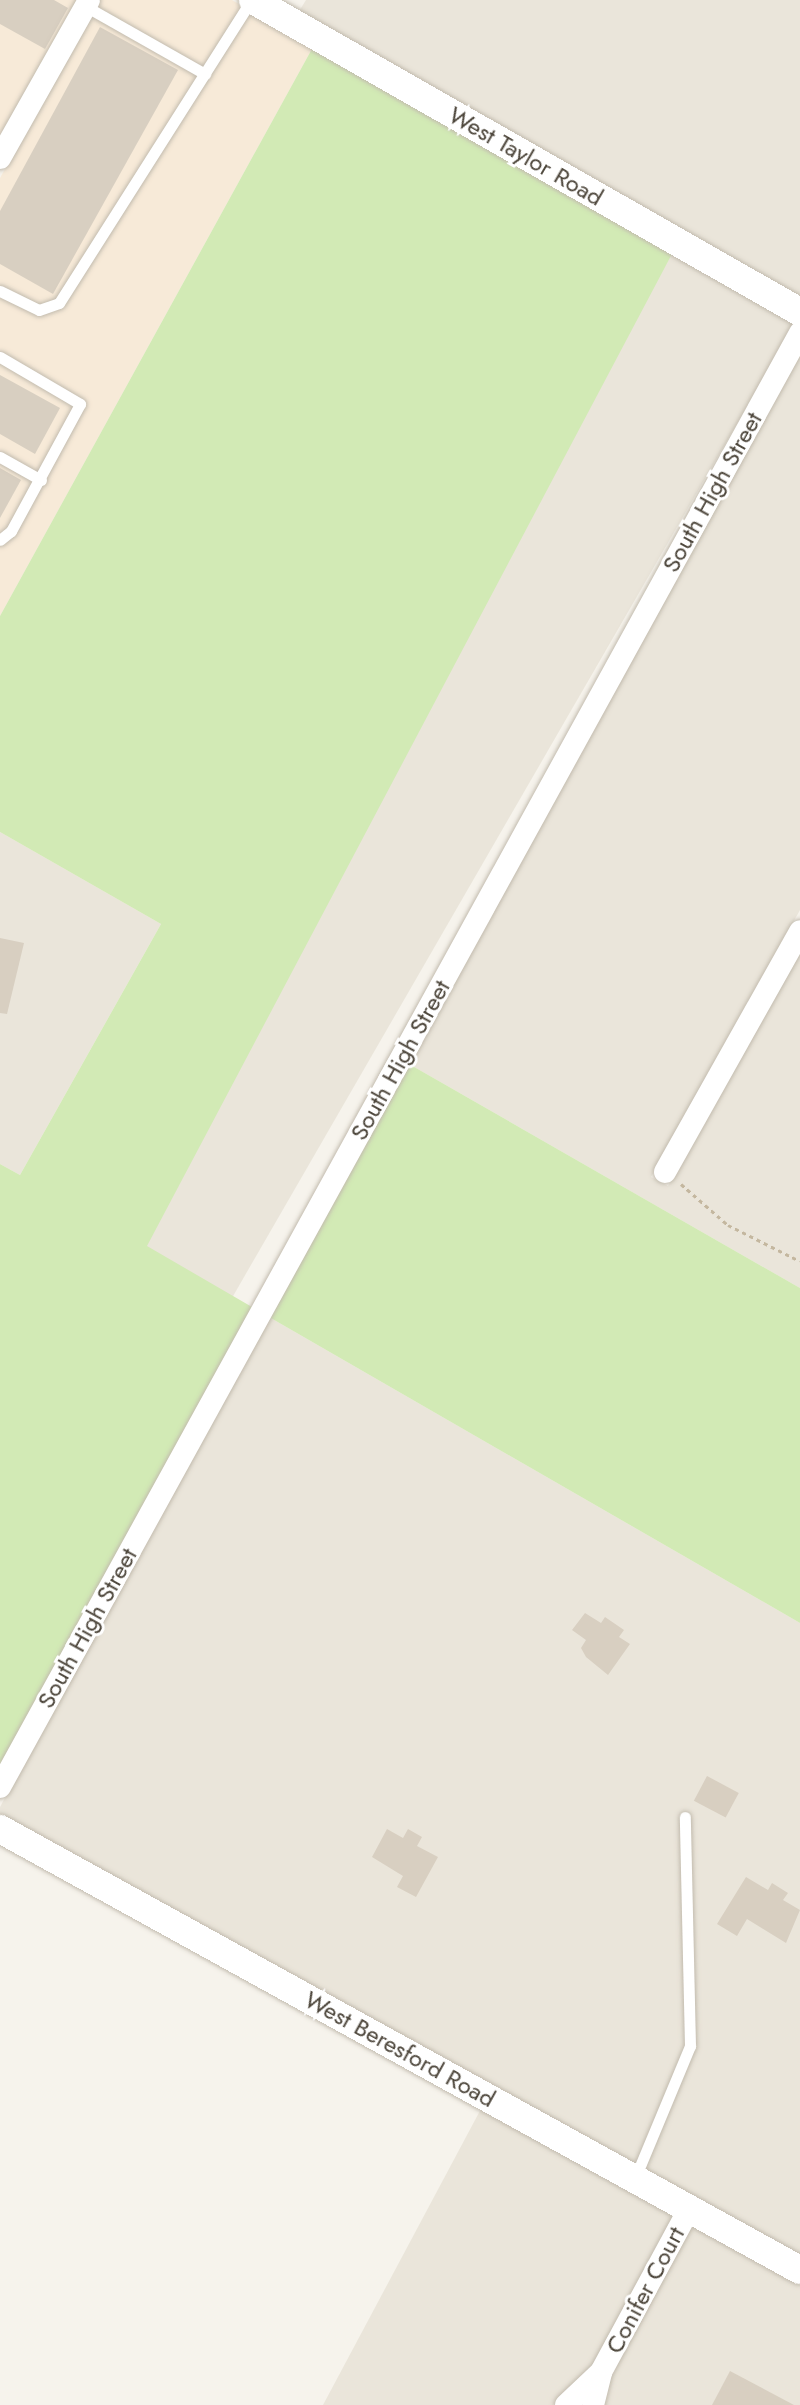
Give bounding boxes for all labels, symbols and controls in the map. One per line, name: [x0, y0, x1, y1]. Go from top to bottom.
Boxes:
street label: West Taylor Road: [444, 100, 608, 212]
street label: South High Street: [656, 407, 768, 577]
street label: South High Street: [344, 975, 456, 1145]
street label: South High Street: [31, 1543, 143, 1713]
street label: West Beresford Road: [300, 1985, 500, 2113]
street label: Conifer Court: [600, 2222, 690, 2358]

